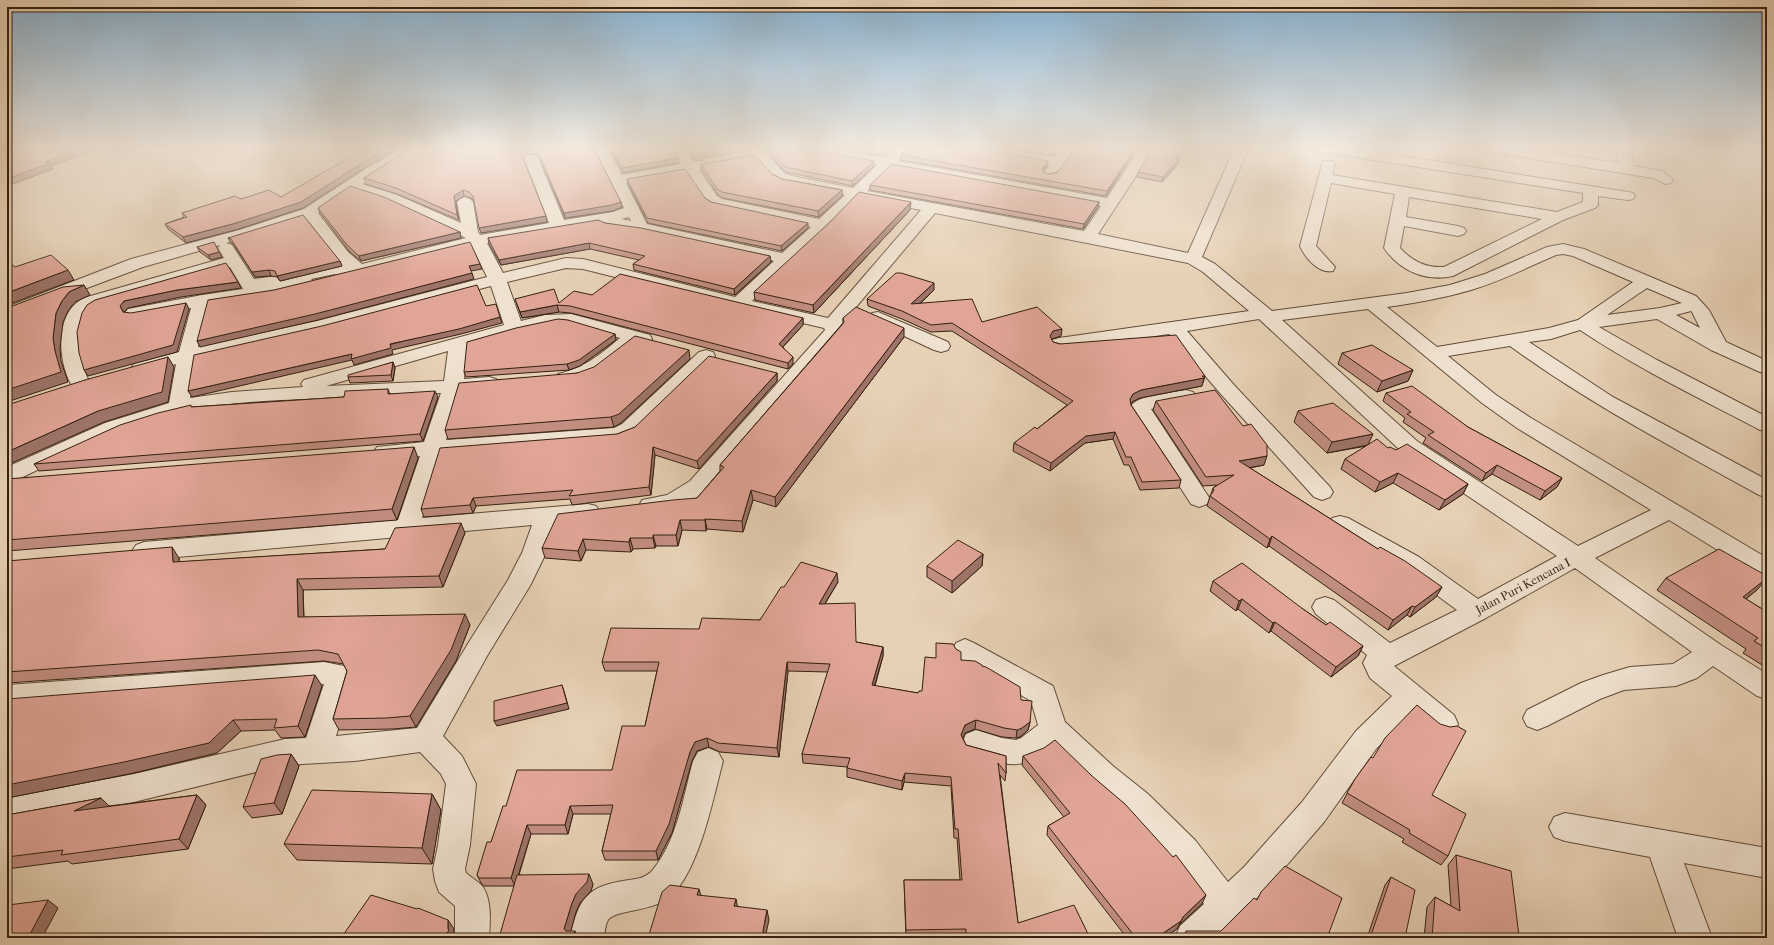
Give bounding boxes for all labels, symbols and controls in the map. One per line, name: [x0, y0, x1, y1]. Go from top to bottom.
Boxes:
street label: Jalan Puri Kencana I: [1472, 555, 1573, 617]

